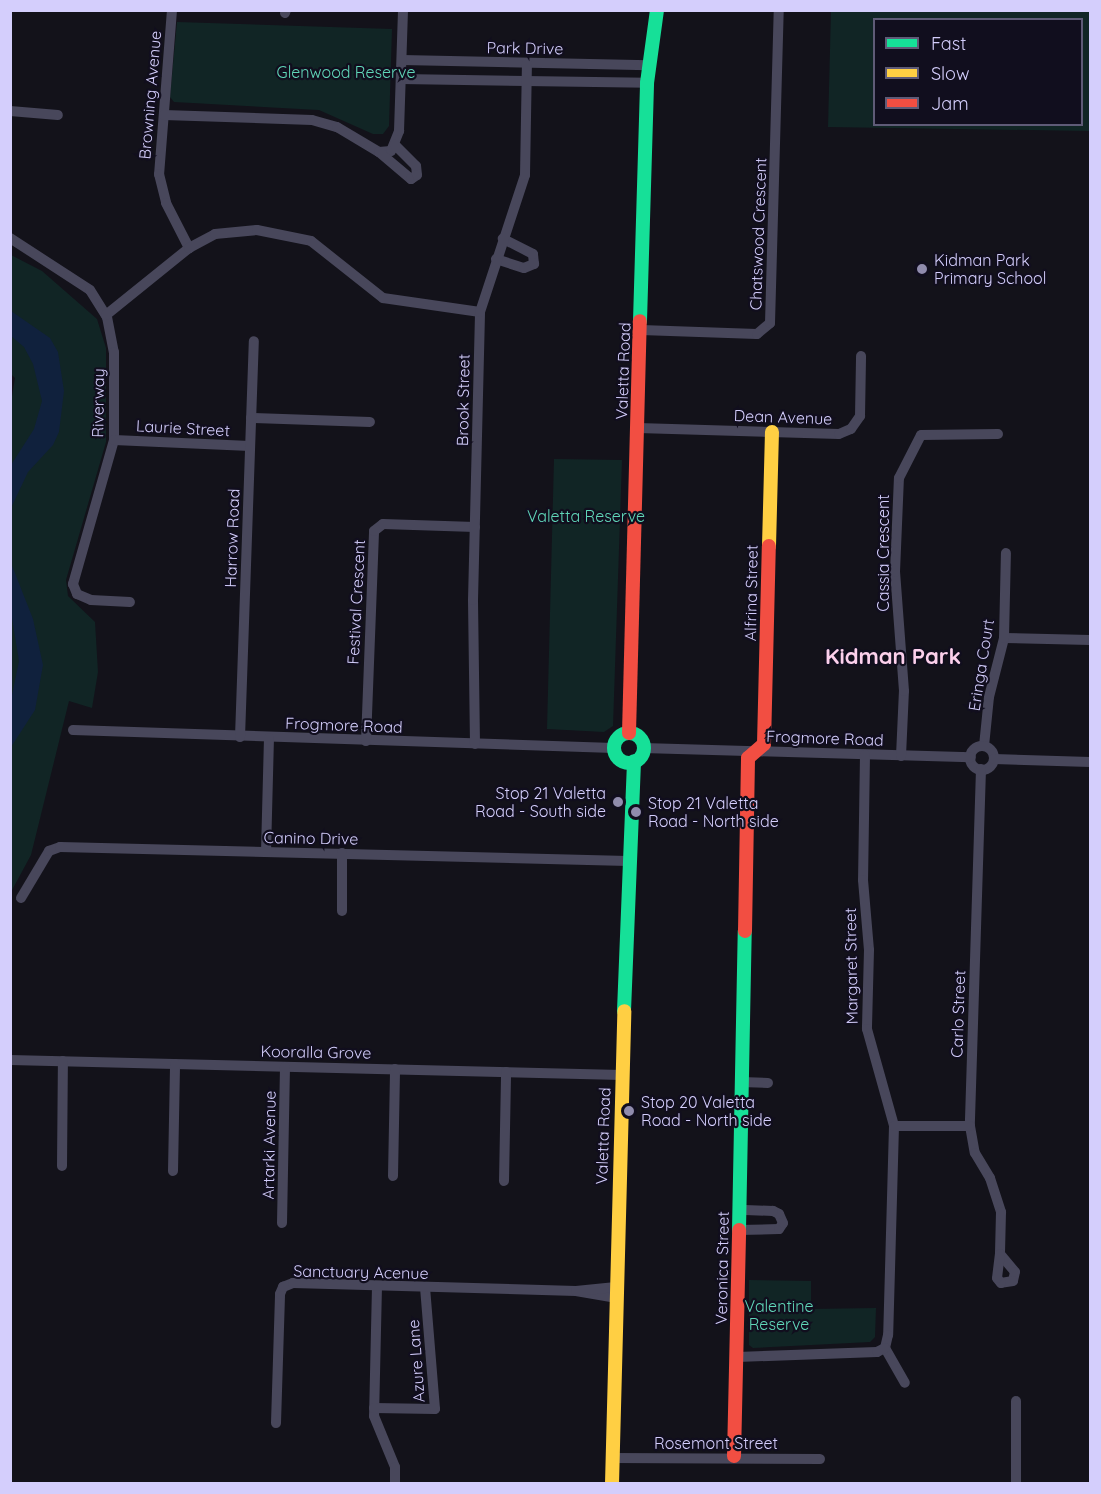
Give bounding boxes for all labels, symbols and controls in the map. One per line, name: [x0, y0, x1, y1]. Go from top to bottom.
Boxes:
legend: [873, 18, 1083, 126]
street label: Browning Avenue: [135, 30, 165, 160]
text: Fast: [931, 32, 966, 55]
street label: Park Drive: [486, 38, 564, 58]
park label: Glenwood Reserve: [277, 62, 415, 82]
text: Slow: [931, 62, 969, 85]
text: Jam: [931, 92, 969, 115]
street label: Chatswood Crescent: [746, 157, 770, 311]
place label: Kidman Park Primary School: [934, 250, 1046, 288]
marker: Kidman Park Primary School: [915, 262, 929, 276]
street label: Valetta Road: [612, 322, 634, 420]
street label: Brook Street: [453, 354, 473, 446]
street label: Riverway: [88, 368, 108, 438]
street label: Dean Avenue: [733, 406, 833, 428]
street label: Laurie Street: [136, 416, 230, 440]
street label: Harrow Road: [221, 488, 243, 588]
street label: Cassia Crescent: [873, 494, 893, 612]
park label: Valetta Reserve: [527, 506, 645, 526]
street label: Festival Crescent: [343, 539, 369, 665]
street label: Alfrina Street: [741, 545, 761, 641]
street label: Eringa Court: [964, 618, 998, 712]
district label: Kidman Park: [825, 644, 961, 670]
street label: Frogmore Road: [285, 713, 403, 737]
street label: Frogmore Road: [766, 726, 884, 750]
place label: Stop 21 Valetta Road - South side: [475, 783, 606, 821]
place label: Stop 21 Valetta Road - North side: [648, 793, 779, 831]
marker: Stop 21 Valetta Road - South side: [611, 795, 625, 809]
marker: Stop 21 Valetta Road - North side: [629, 805, 643, 819]
street label: Canino Drive: [264, 828, 358, 848]
street label: Margaret Street: [840, 907, 862, 1025]
street label: Carlo Street: [947, 970, 969, 1058]
street label: Kooralla Grove: [260, 1041, 372, 1063]
street label: Valetta Road: [592, 1087, 614, 1185]
street label: Artarki Avenue: [258, 1090, 280, 1200]
place label: Stop 20 Valetta Road - North side: [641, 1092, 772, 1130]
marker: Stop 20 Valetta Road - North side: [622, 1104, 636, 1118]
street label: Veronica Street: [711, 1211, 733, 1325]
street label: Sanctuary Acenue: [293, 1261, 429, 1283]
park label: Valentine Reserve: [744, 1296, 814, 1334]
street label: Azure Lane: [404, 1319, 428, 1403]
street label: Rosemont Street: [654, 1433, 778, 1453]

